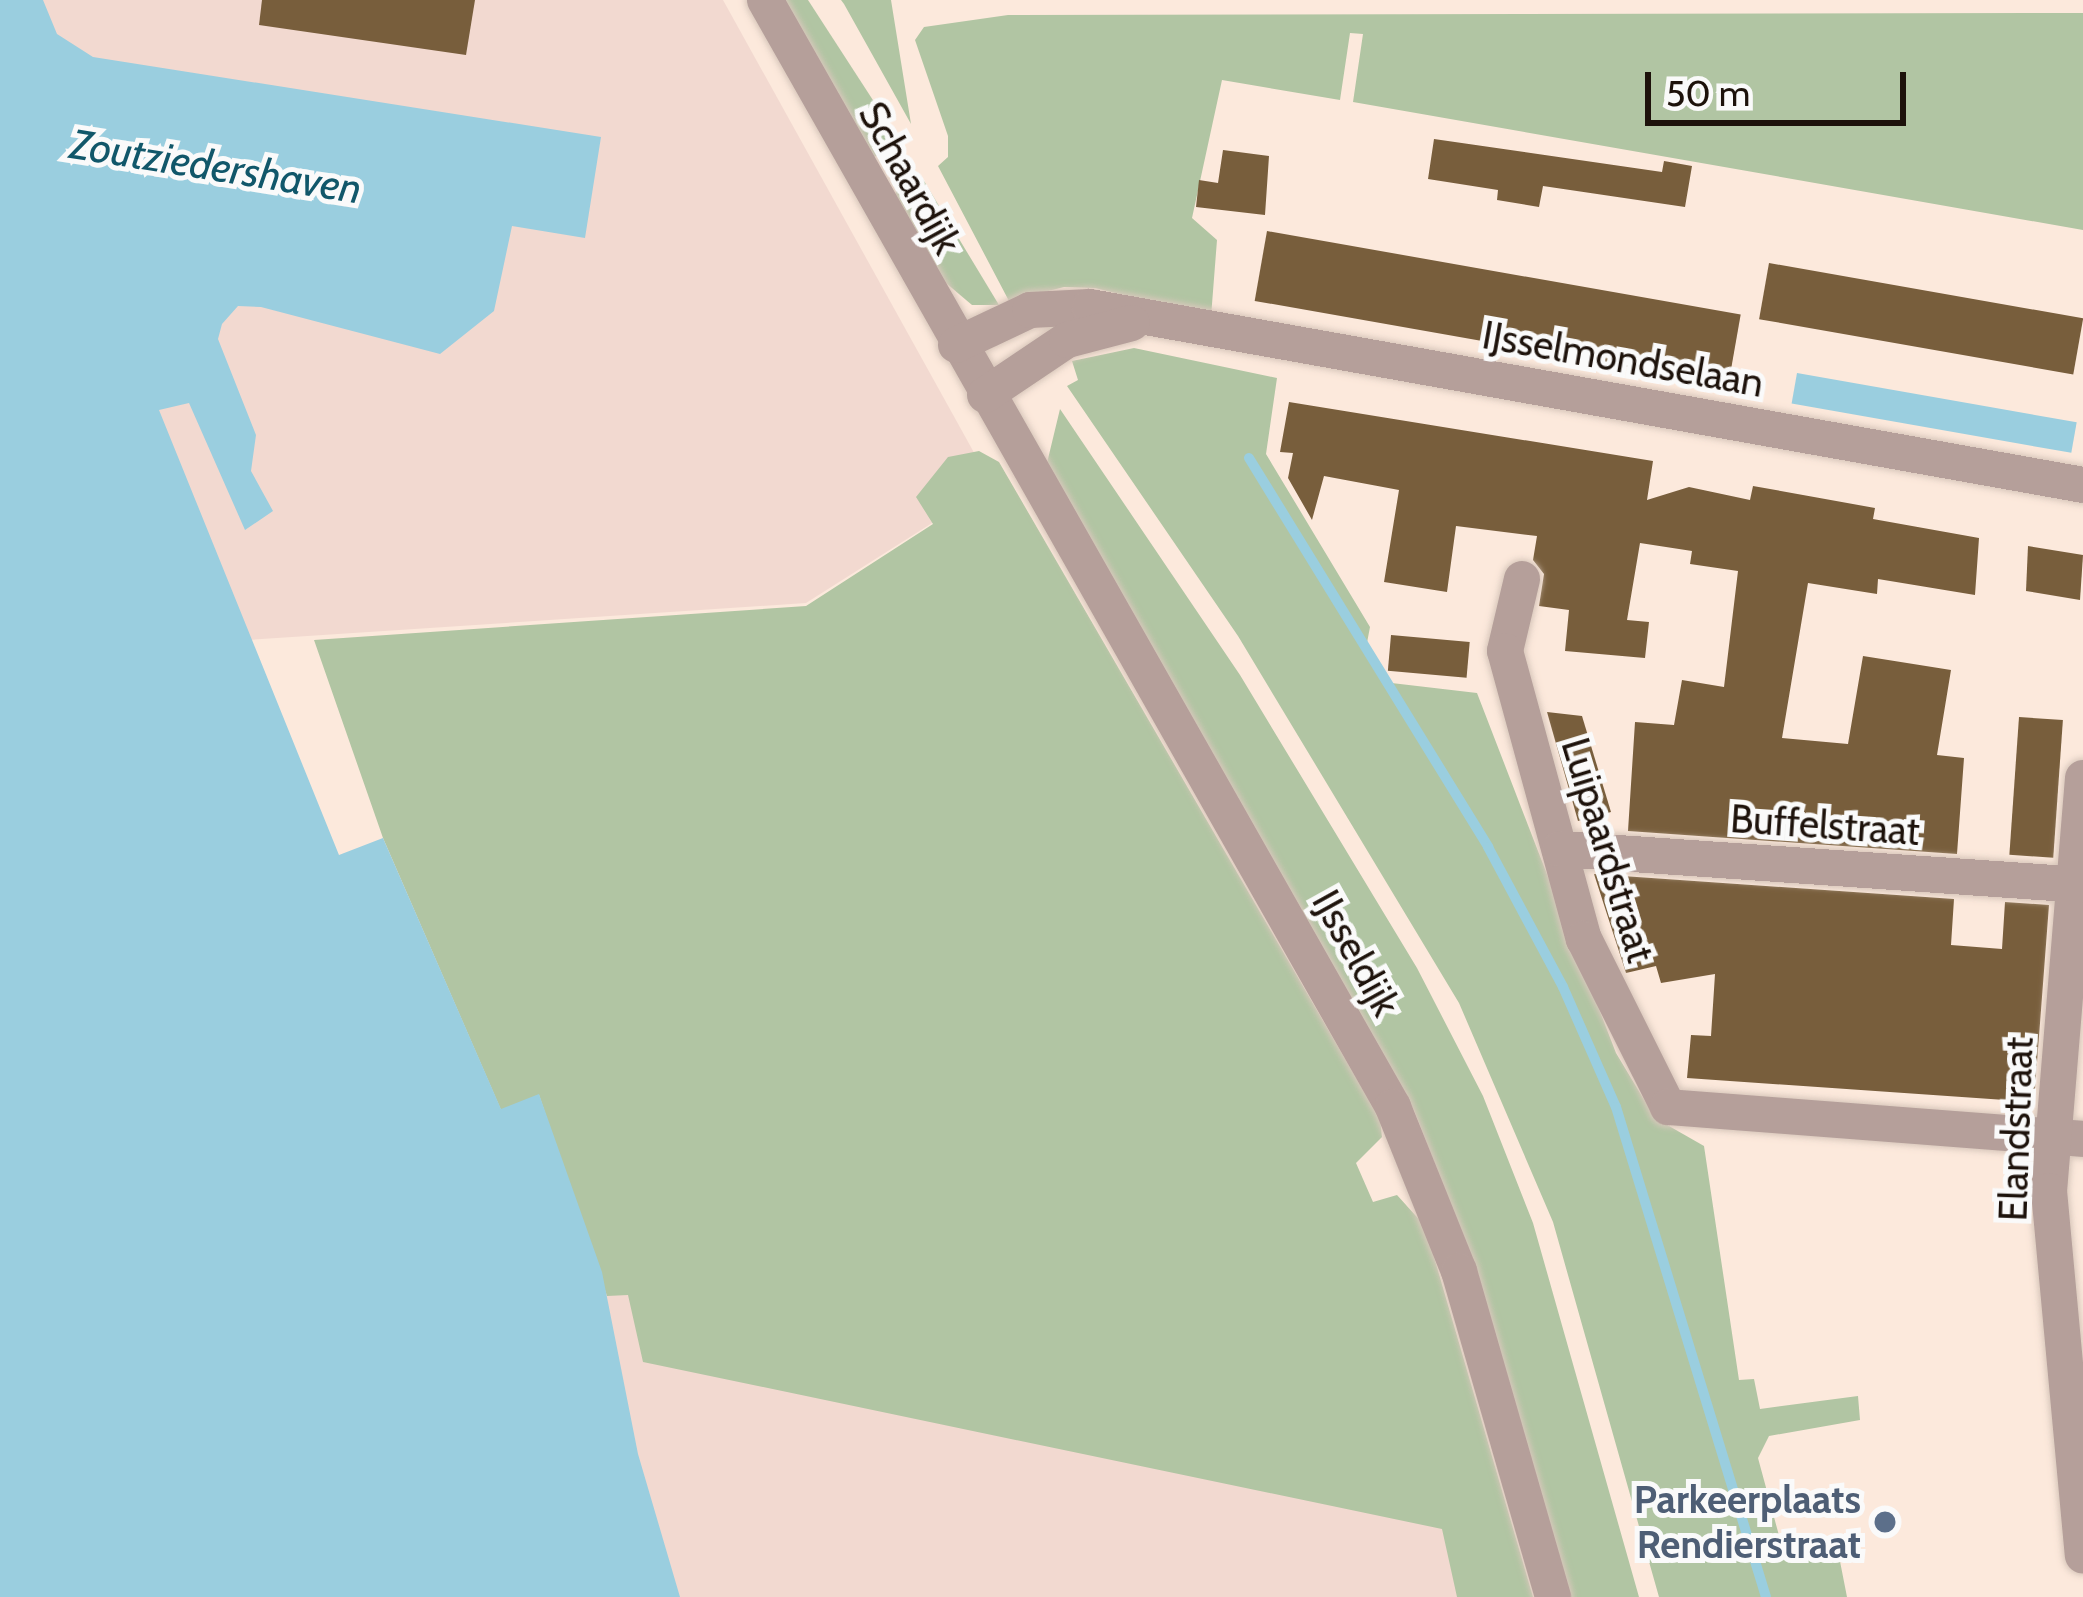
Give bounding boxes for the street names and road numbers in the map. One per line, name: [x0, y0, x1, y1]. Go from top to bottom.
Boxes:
street label: Schaardijk: [849, 94, 971, 262]
street label: IJsselmondselaan: [1479, 311, 1767, 407]
street label: Luipaardstraat: [1552, 732, 1664, 968]
street label: Buffelstraat: [1729, 795, 1921, 855]
street label: IJsseldijk: [1302, 882, 1410, 1024]
street label: Elandstraat: [1989, 1036, 2043, 1222]

